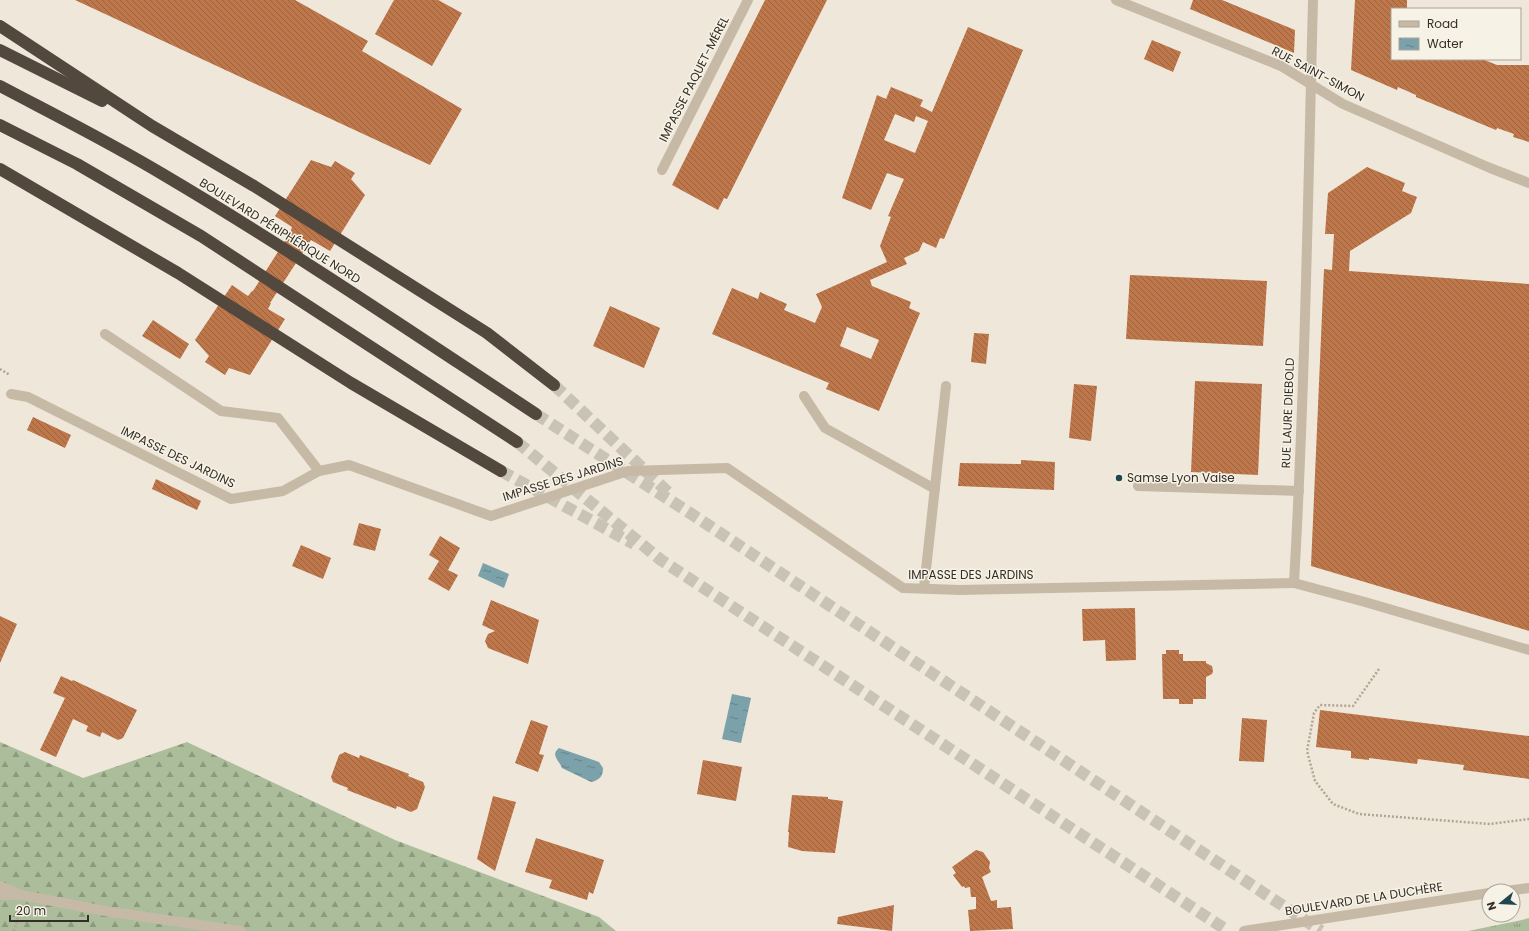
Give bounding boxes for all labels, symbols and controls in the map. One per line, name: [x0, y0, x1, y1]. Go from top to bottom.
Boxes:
legend: [1391, 8, 1521, 60]
street label: IMPASSE PAQUET-MÉREL: [654, 13, 733, 144]
text: Road: [1427, 15, 1458, 32]
text: Water: [1427, 35, 1464, 52]
street label: RUE SAINT-SIMON: [1269, 42, 1368, 105]
street label: BOULEVARD PÉRIPHÉRIQUE NORD: [196, 174, 364, 287]
street label: RUE LAURE DIEBOLD: [1277, 357, 1298, 469]
street label: IMPASSE DES JARDINS: [118, 421, 238, 492]
street label: IMPASSE DES JARDINS: [500, 452, 625, 505]
place label: Samse Lyon Vaise: [1127, 469, 1235, 486]
marker: Samse Lyon Vaise: [1114, 473, 1124, 483]
street label: IMPASSE DES JARDINS: [908, 566, 1034, 583]
street label: BOULEVARD DE LA DUCHÈRE: [1284, 878, 1444, 919]
north arrow: [1481, 883, 1521, 923]
scale bar: [10, 897, 88, 923]
text: N: [1483, 900, 1500, 913]
text: 20 m: [16, 902, 46, 919]

